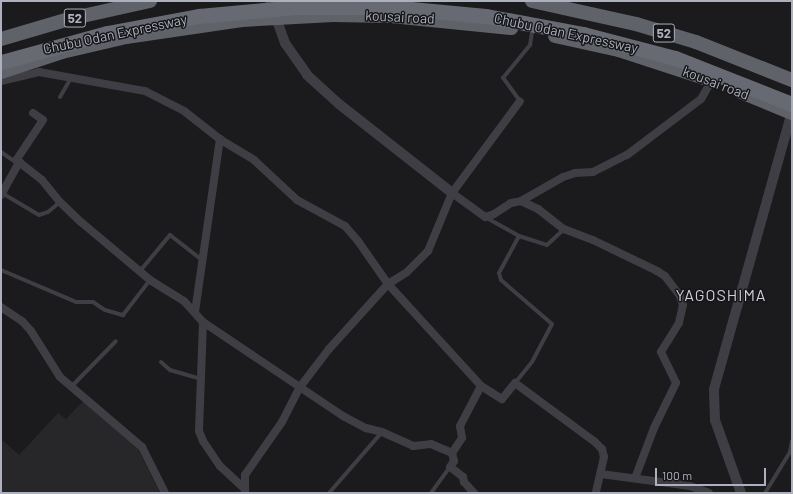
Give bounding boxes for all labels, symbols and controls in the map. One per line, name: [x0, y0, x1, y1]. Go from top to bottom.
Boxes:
road number: 52: [63, 7, 87, 29]
street label: kousai road: [365, 7, 435, 27]
street label: Chubu Odan Expressway: [492, 10, 640, 56]
street label: Chubu Odan Expressway: [41, 11, 189, 57]
road number: 52: [652, 22, 676, 44]
street label: kousai road: [681, 63, 751, 103]
district label: YAGOSHIMA: [675, 285, 767, 305]
scale bar: [657, 460, 768, 486]
text: 100 m: [662, 468, 692, 482]

